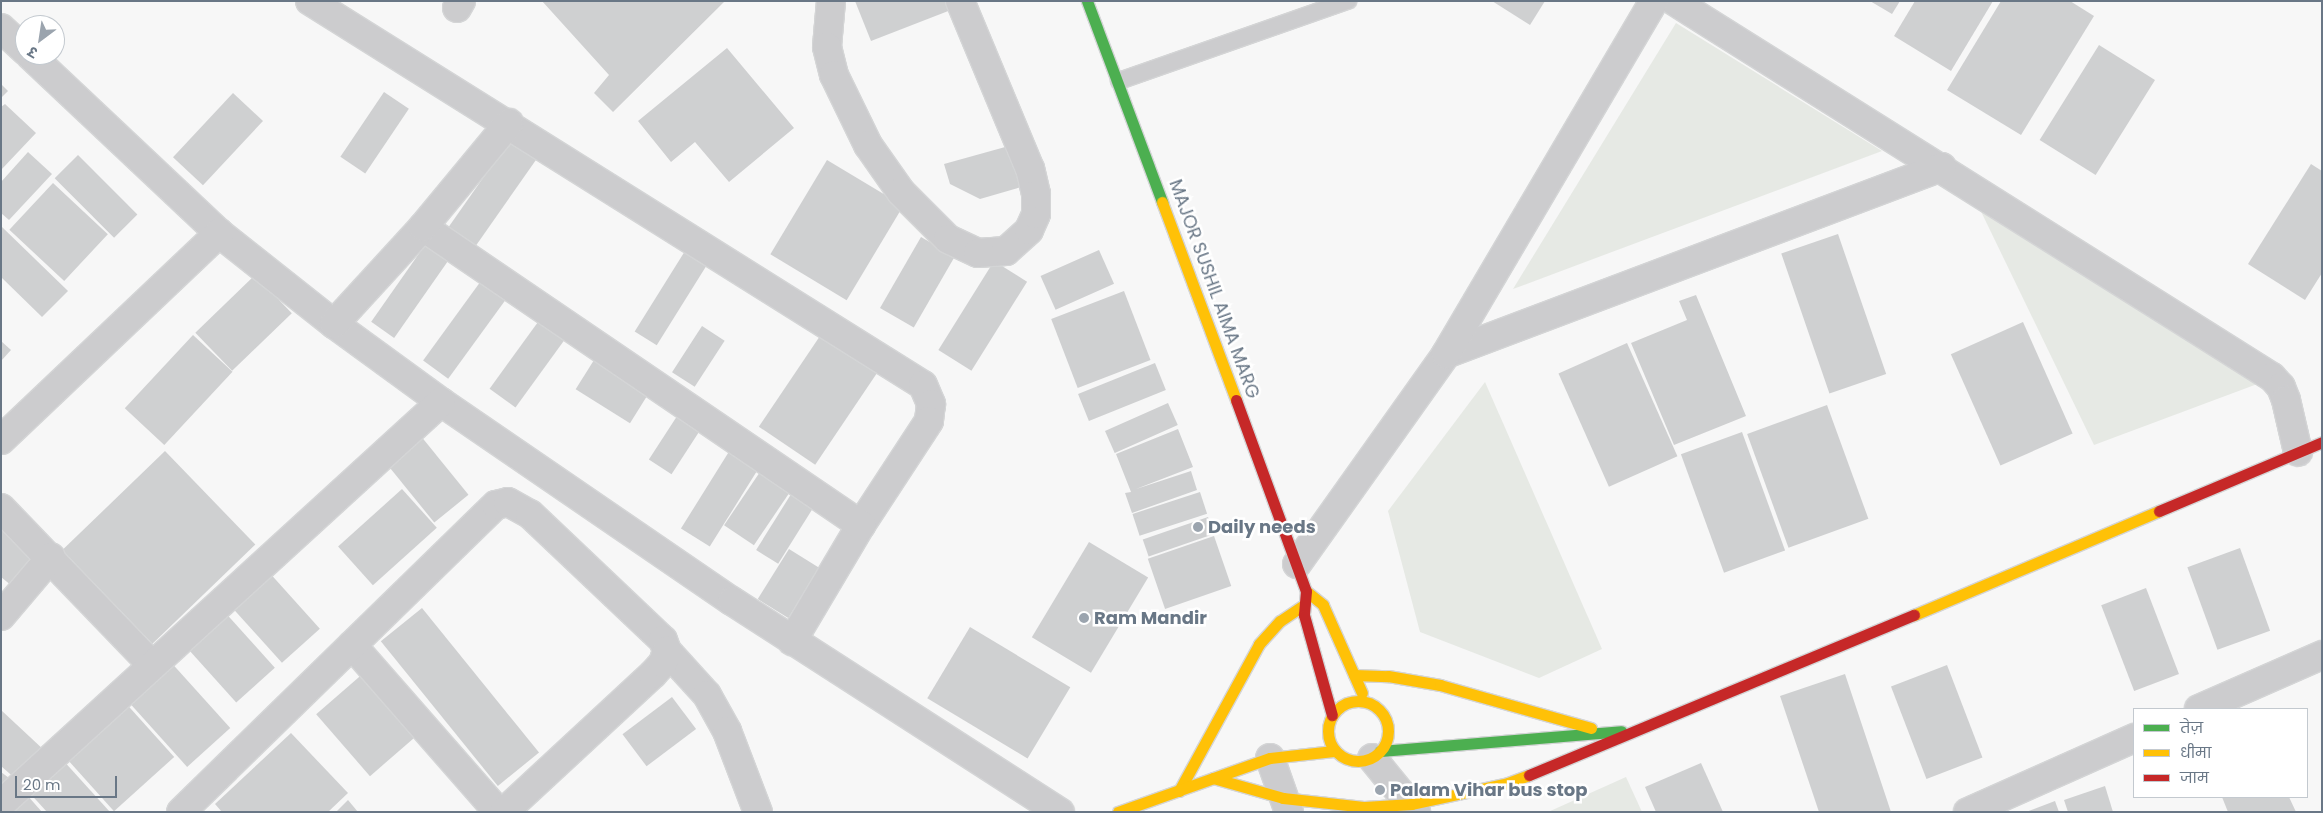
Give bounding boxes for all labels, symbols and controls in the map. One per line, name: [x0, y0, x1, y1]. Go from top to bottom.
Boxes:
north arrow: [15, 15, 65, 65]
text: उ: [24, 41, 41, 63]
street label: MAJOR SUSHIL AIMA MARG: [1164, 177, 1264, 401]
place label: Daily needs: [1208, 516, 1316, 538]
marker: Daily needs: [1192, 521, 1204, 533]
place label: Ram Mandir: [1094, 607, 1207, 629]
marker: Ram Mandir: [1078, 612, 1090, 624]
legend: [2133, 708, 2308, 798]
text: तेज़: [2180, 717, 2203, 738]
text: धीमा: [2180, 742, 2211, 763]
scale bar: [18, 766, 120, 798]
text: जाम: [2180, 767, 2209, 788]
text: 20 m: [23, 774, 61, 795]
place label: Palam Vihar bus stop: [1390, 779, 1587, 801]
marker: Palam Vihar bus stop: [1374, 784, 1386, 796]

